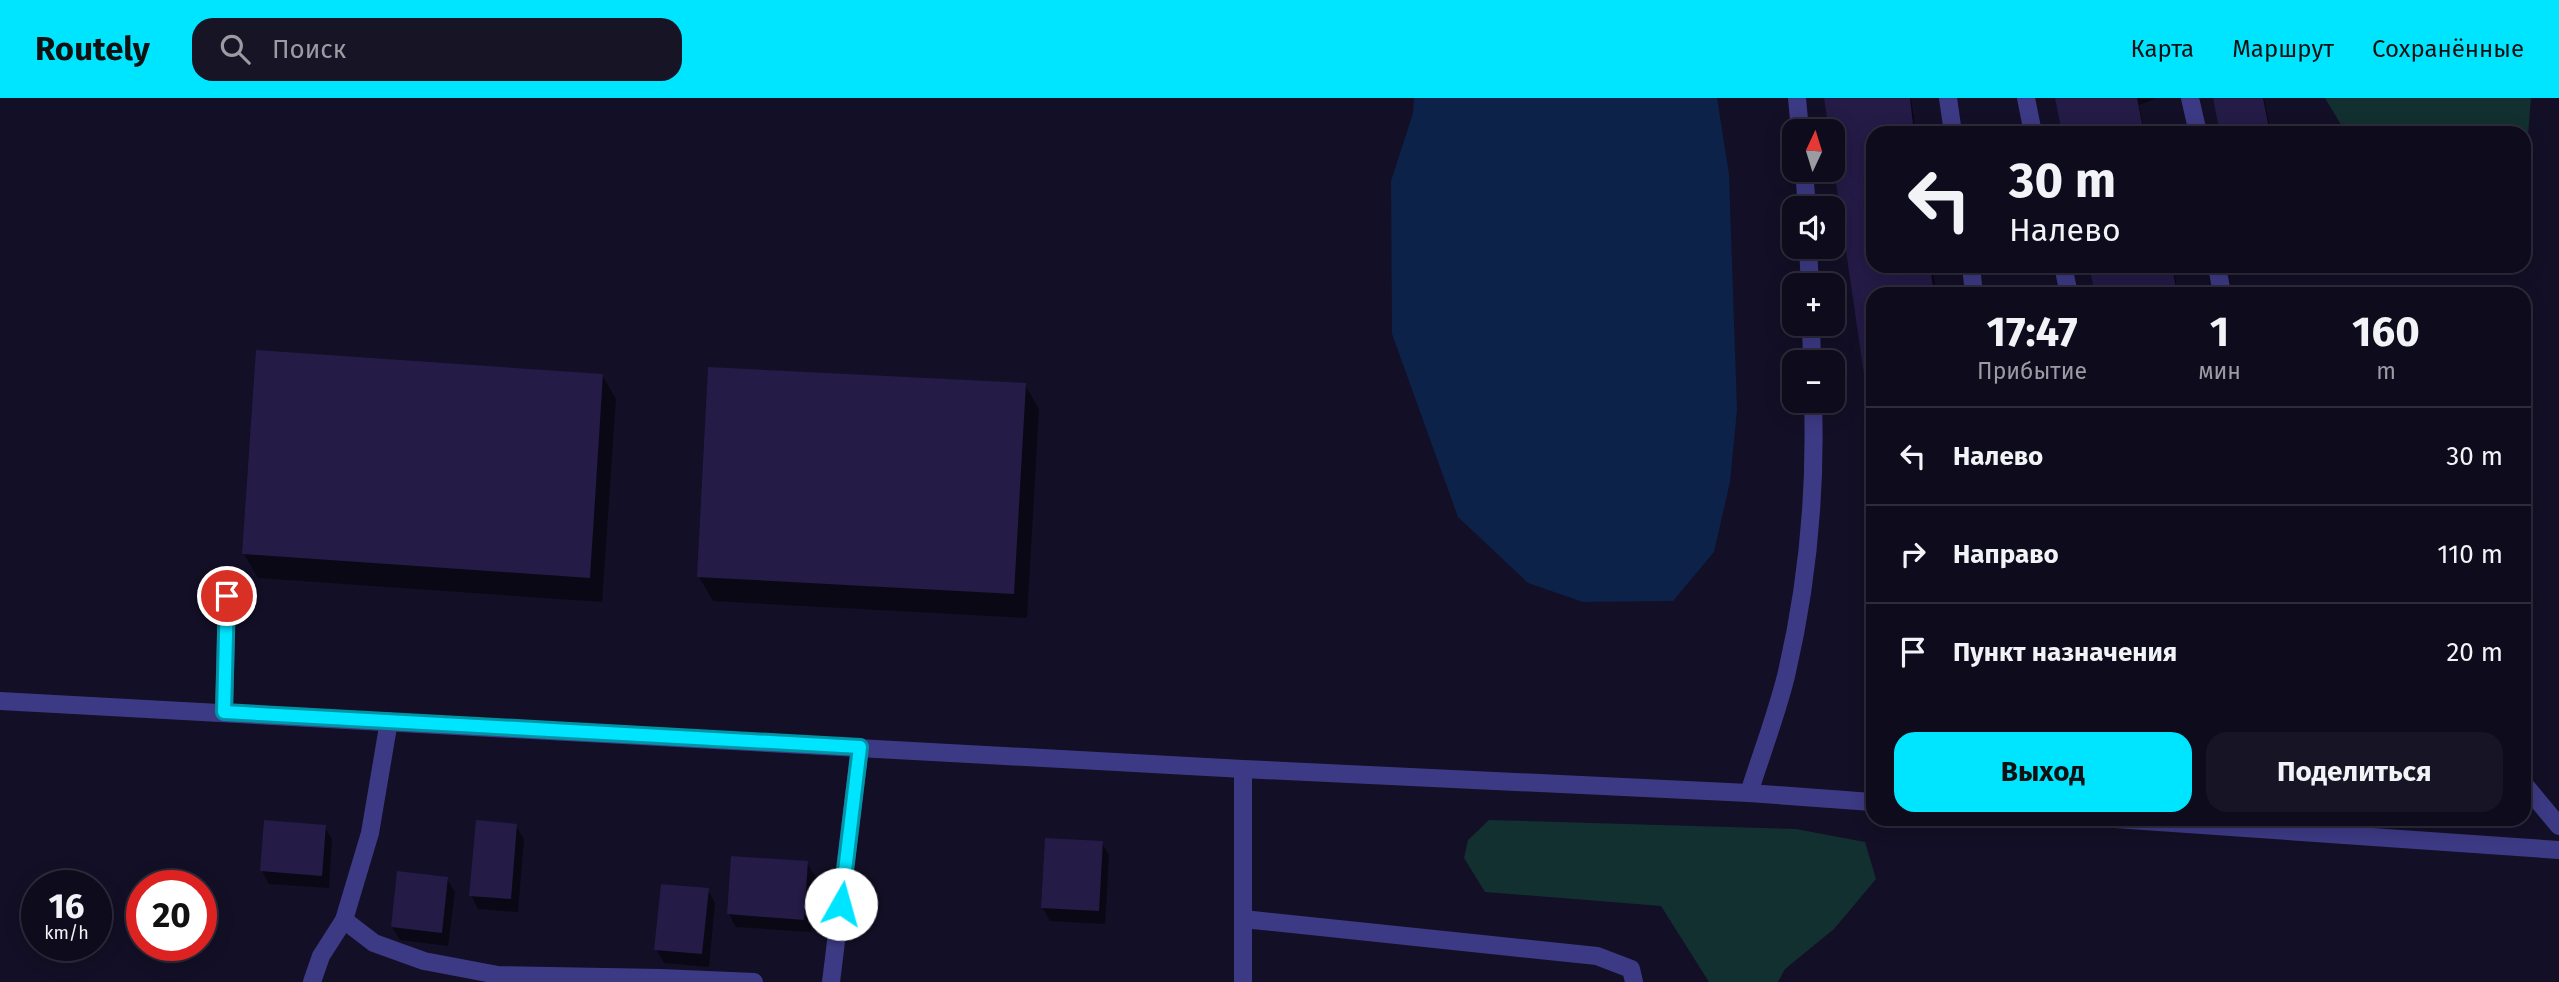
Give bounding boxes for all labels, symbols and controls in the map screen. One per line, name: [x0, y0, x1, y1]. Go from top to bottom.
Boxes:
search box: [192, 18, 682, 81]
text: Routely: [35, 29, 150, 69]
icon: search: [216, 30, 254, 68]
text: Поиск: [272, 34, 346, 65]
text: Карта: [2131, 35, 2194, 63]
text: Маршрут: [2232, 35, 2334, 63]
text: Сохранённые: [2372, 35, 2524, 63]
north arrow: [1782, 119, 1844, 182]
map controls: [1782, 119, 1845, 413]
text: 30 m: [2009, 151, 2116, 210]
icon: left: [1894, 154, 1985, 245]
button: sound: [1782, 196, 1845, 259]
text: Налево: [2009, 211, 2121, 249]
button: +: [1782, 273, 1845, 336]
text: 17:47: [1986, 307, 2078, 357]
text: 1: [2210, 307, 2229, 357]
text: 160: [2352, 307, 2420, 357]
button: −: [1782, 350, 1845, 413]
text: Прибытие: [1977, 357, 2087, 385]
text: мин: [2198, 357, 2241, 385]
text: m: [2376, 357, 2396, 385]
icon: left: [1894, 437, 1932, 475]
text: Налево: [1953, 441, 2043, 472]
text: 30 m: [2446, 441, 2503, 472]
icon: right: [1894, 535, 1932, 573]
text: Направо: [1953, 539, 2059, 570]
text: 110 m: [2437, 539, 2503, 570]
pin: [197, 566, 257, 626]
icon: arrive: [208, 577, 246, 615]
icon: arrive: [1894, 633, 1932, 671]
text: Пункт назначения: [1953, 637, 2177, 668]
text: 20 m: [2446, 637, 2503, 668]
button: Выход: [1894, 732, 2192, 812]
button: Поделиться: [2206, 732, 2503, 812]
position arrow: [804, 867, 878, 941]
speed limit sign: 20: [126, 870, 217, 961]
text: 16: [49, 885, 84, 927]
text: km/h: [44, 922, 89, 944]

